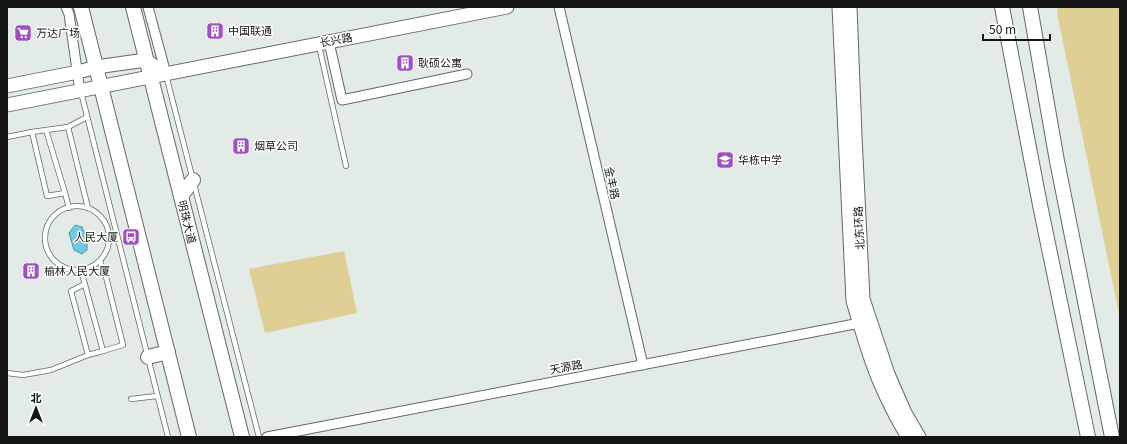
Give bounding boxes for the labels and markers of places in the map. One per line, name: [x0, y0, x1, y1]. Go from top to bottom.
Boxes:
building icon: 中国联通: [205, 21, 225, 41]
place label: 中国联通: [228, 22, 272, 38]
supermarket icon: 万达广场: [13, 23, 33, 43]
place label: 万达广场: [36, 24, 80, 40]
building icon: 耿硕公寓: [395, 53, 415, 73]
place label: 耿硕公寓: [418, 54, 462, 70]
building icon: 烟草公司: [231, 136, 251, 156]
place label: 烟草公司: [254, 137, 298, 153]
school or university icon: 华栋中学: [715, 150, 735, 170]
place label: 华栋中学: [738, 151, 782, 167]
bus stop icon: 人民大厦: [121, 227, 141, 247]
place label: 人民大厦: [74, 228, 118, 244]
building icon: 榆林人民大厦: [21, 261, 41, 281]
place label: 榆林人民大厦: [44, 262, 110, 278]

